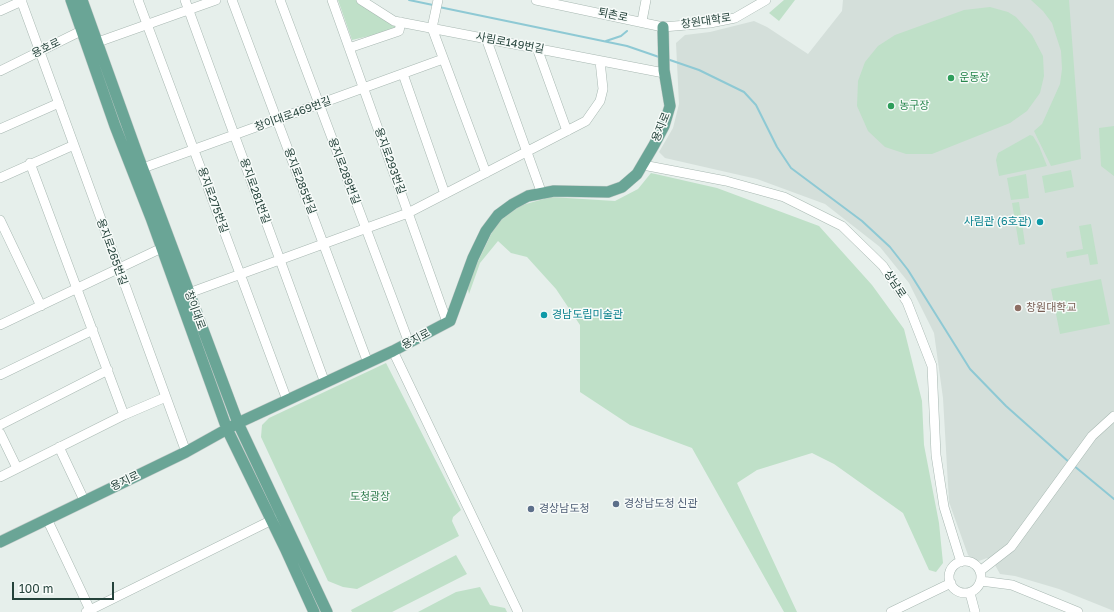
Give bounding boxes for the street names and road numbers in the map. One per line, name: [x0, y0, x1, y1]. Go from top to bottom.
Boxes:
street label: 퇴촌로: [597, 5, 629, 25]
street label: 창원대학로: [680, 11, 732, 31]
street label: 사림로149번길: [475, 30, 545, 56]
street label: 용호로: [29, 35, 63, 61]
street label: 창이대로469번길: [253, 94, 333, 134]
street label: 용지로: [649, 110, 673, 144]
street label: 용지로293번길: [372, 126, 408, 196]
street label: 용지로289번길: [325, 136, 363, 206]
street label: 용지로285번길: [281, 146, 319, 216]
street label: 용지로281번길: [237, 156, 273, 226]
street label: 용지로275번길: [195, 165, 231, 235]
street label: 용지로265번길: [94, 217, 130, 287]
street label: 상남로: [881, 268, 909, 300]
street label: 창이대로: [182, 289, 208, 331]
street label: 용지로: [399, 326, 433, 352]
street label: 용지로: [108, 469, 142, 493]

